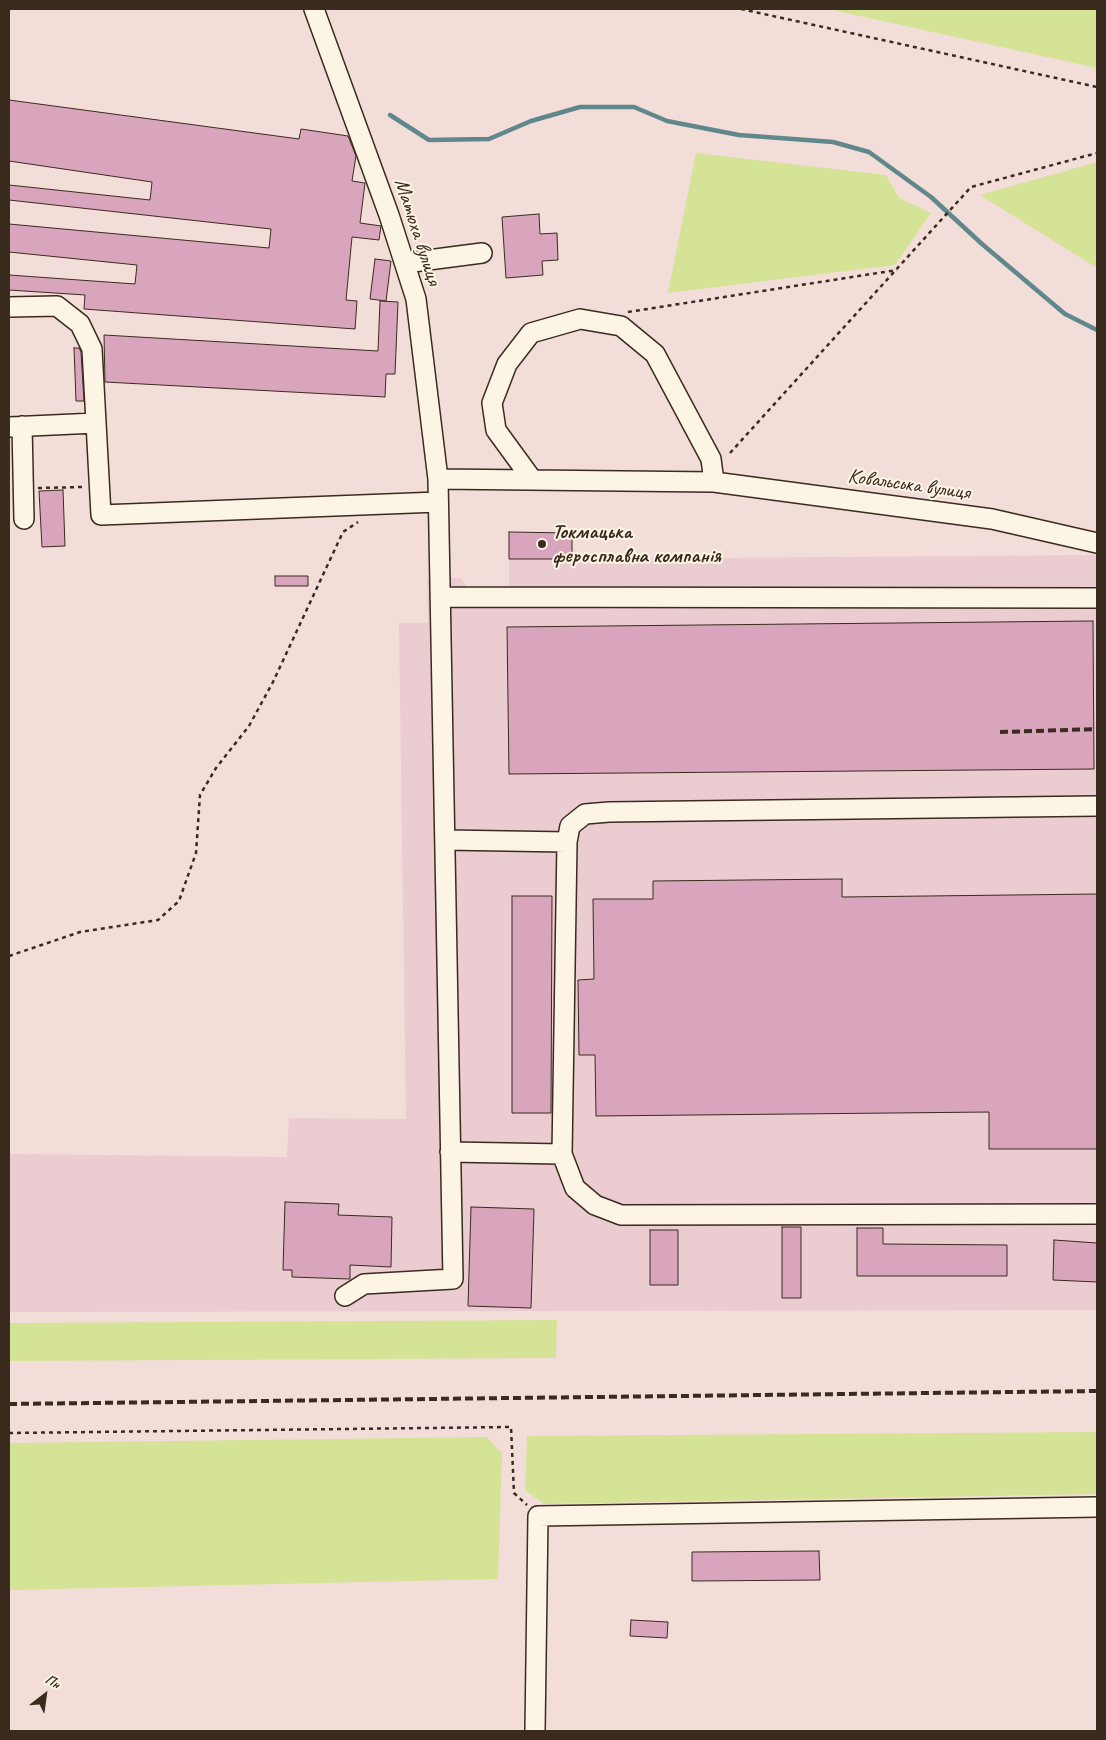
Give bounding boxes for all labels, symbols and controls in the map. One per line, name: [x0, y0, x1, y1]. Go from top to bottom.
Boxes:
street label: Матюха вулиця: [388, 175, 446, 289]
street label: Ковальська вулиця: [846, 464, 972, 506]
place label: Токмацька феросплавна компанія: [552, 519, 721, 569]
marker: Токмацька феросплавна компанія: [536, 538, 548, 550]
north arrow: [20, 1670, 70, 1720]
text: Пн: [42, 1671, 63, 1693]

